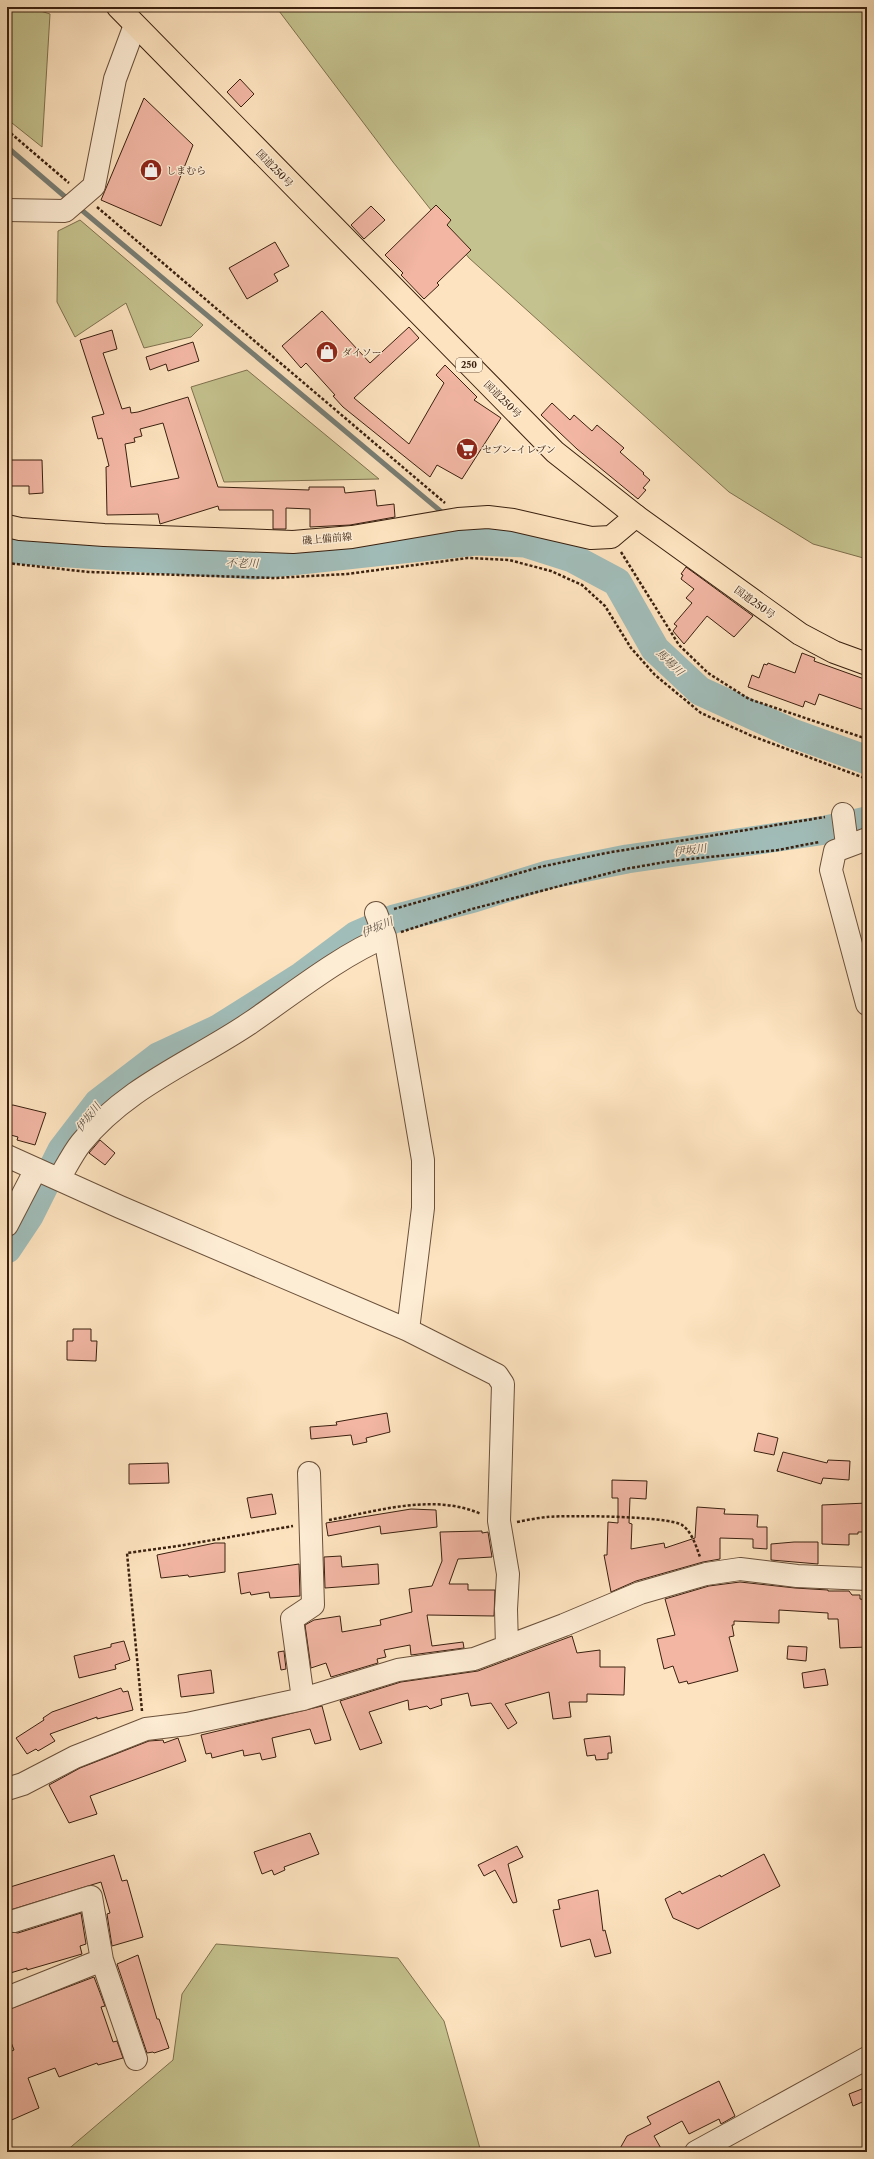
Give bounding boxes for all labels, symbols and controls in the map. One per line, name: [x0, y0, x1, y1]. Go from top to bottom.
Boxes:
street label: 国道250号: [253, 147, 296, 190]
shop icon: しまむら: [138, 157, 164, 183]
place label: しまむら: [166, 164, 206, 177]
shop icon: ダイソー: [314, 339, 340, 365]
place label: ダイソー: [342, 346, 382, 359]
road number: 250: [456, 358, 482, 372]
street label: 国道250号: [481, 378, 524, 421]
supermarket icon: セブン-イレブン: [454, 436, 480, 462]
place label: セブン-イレブン: [482, 443, 556, 456]
street label: 磯上備前線: [302, 530, 353, 547]
water label: 不老川: [225, 556, 260, 570]
street label: 国道250号: [732, 583, 778, 622]
water label: 馬場川: [653, 646, 687, 679]
water label: 伊坂川: [673, 841, 708, 859]
water label: 伊坂川: [359, 914, 396, 940]
water label: 伊坂川: [72, 1099, 104, 1134]

